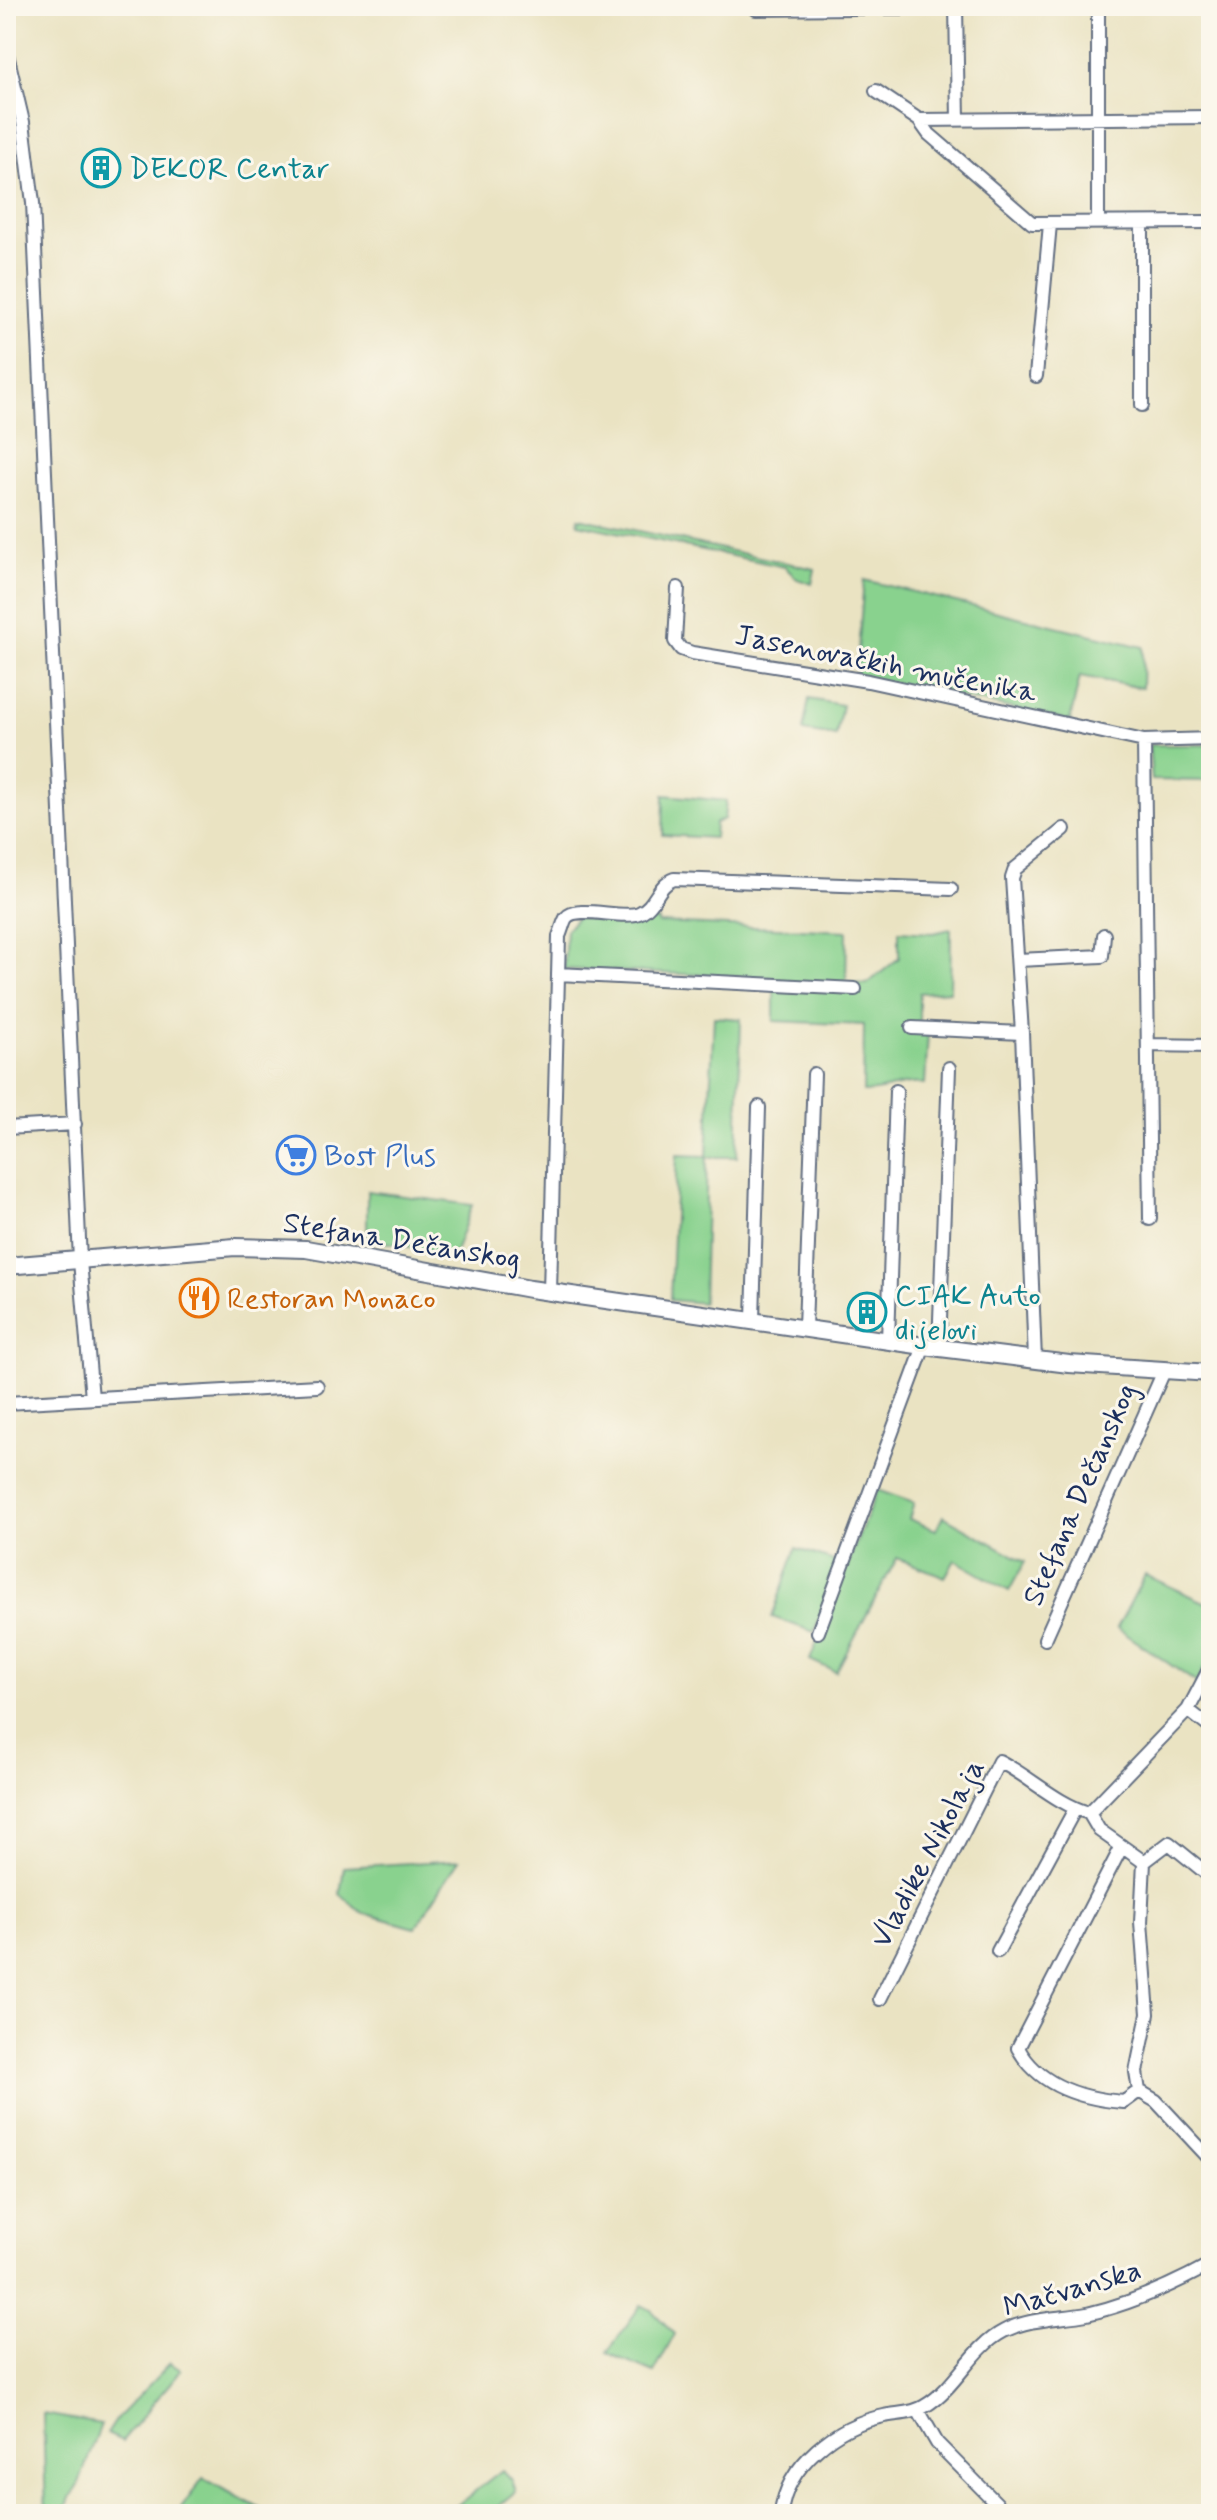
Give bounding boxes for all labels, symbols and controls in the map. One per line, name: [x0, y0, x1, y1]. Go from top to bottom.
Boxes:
building icon: DEKOR Centar: [80, 147, 122, 189]
place label: DEKOR Centar: [129, 150, 330, 189]
street label: Jasenovačkih mučenika: [732, 616, 1041, 713]
supermarket icon: Bost Plus: [275, 1134, 317, 1176]
place label: Bost Plus: [324, 1137, 436, 1176]
street label: Stefana Dečanskog: [280, 1203, 523, 1279]
restaurant icon: Restoran Monaco: [178, 1277, 220, 1319]
place label: CIAK Auto dijelovi: [895, 1277, 1041, 1350]
place label: Restoran Monaco: [227, 1280, 436, 1319]
building icon: CIAK Auto dijelovi: [846, 1291, 888, 1333]
street label: Stefana Dečanskog: [1014, 1377, 1147, 1612]
street label: Vladike Nikolaja: [862, 1752, 994, 1955]
street label: Mačvanska: [999, 2251, 1146, 2328]

